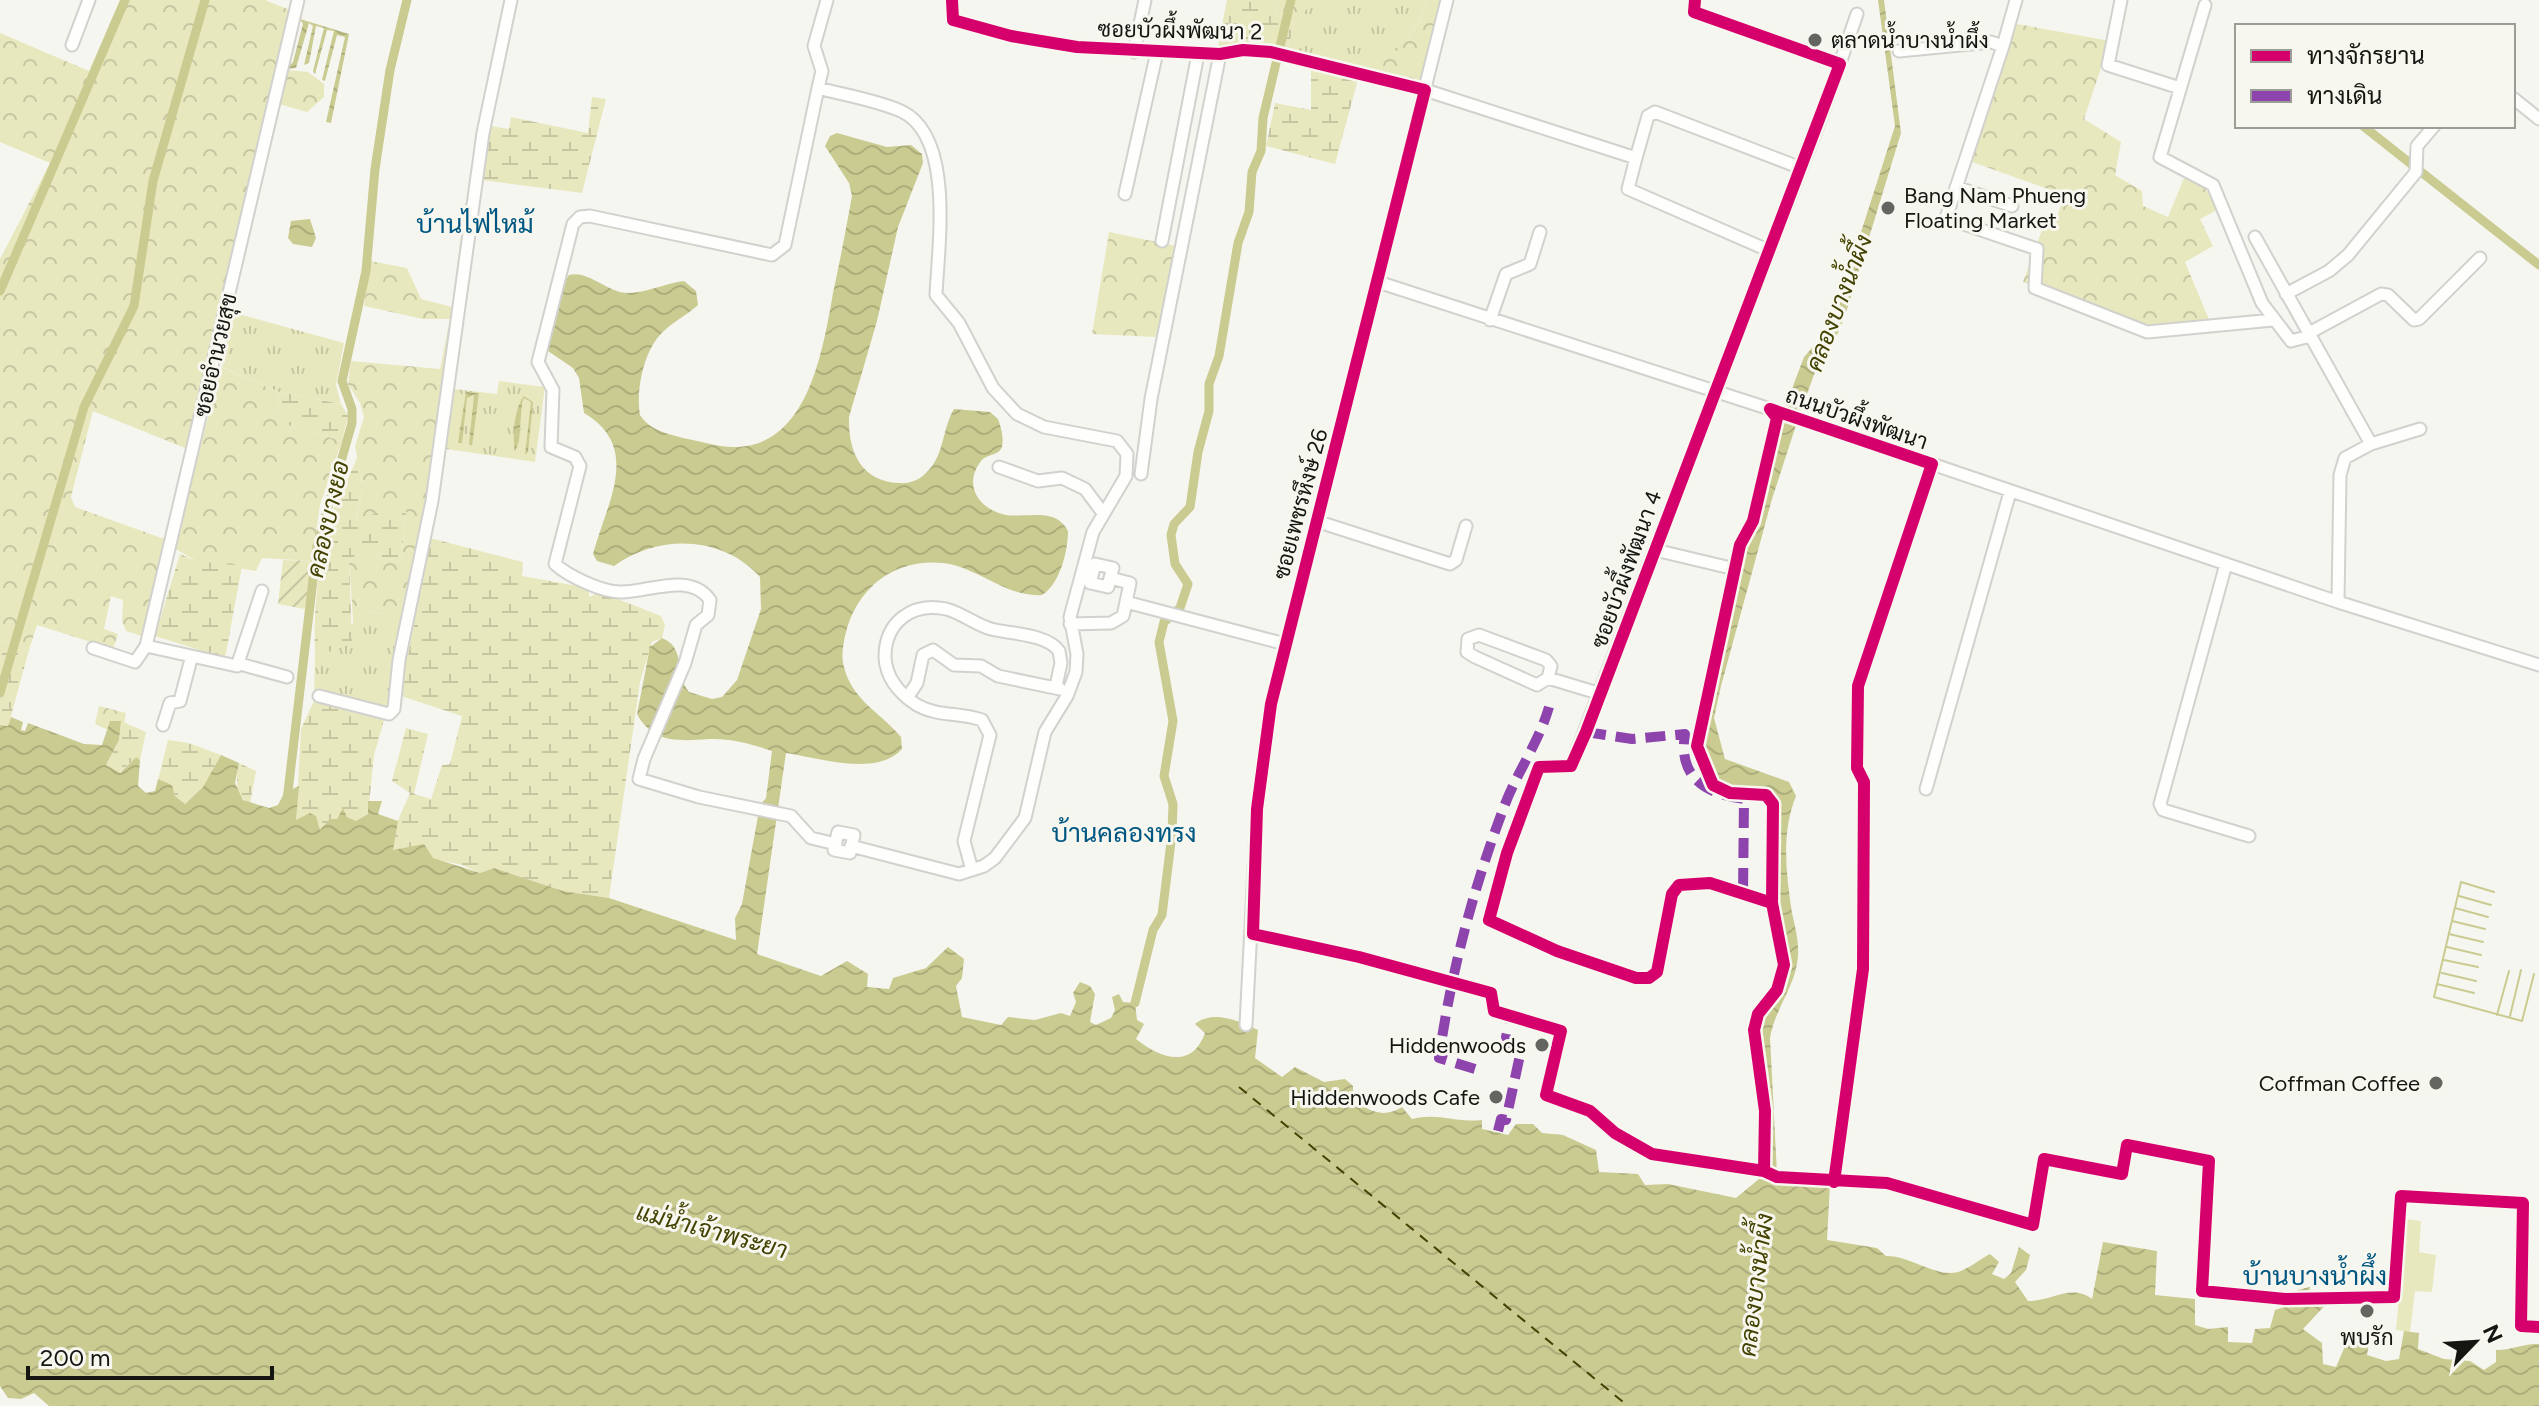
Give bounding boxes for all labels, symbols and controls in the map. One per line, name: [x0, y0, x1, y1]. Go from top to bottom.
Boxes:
street label: ซอยบัวผึ้งพัฒนา 2: [1097, 10, 1263, 45]
place label: ตลาดน้ำบางน้ำผึ้ง: [1831, 21, 1989, 54]
legend: [2235, 24, 2515, 128]
marker: ตลาดน้ำบางน้ำผึ้ง: [1806, 31, 1824, 49]
text: ทางจักรยาน: [2307, 41, 2425, 70]
text: ทางเดิน: [2307, 81, 2382, 110]
place label: Bang Nam Phueng Floating Market: [1904, 182, 2086, 234]
marker: Bang Nam Phueng Floating Market: [1879, 199, 1897, 217]
district label: บ้านไฟไหม้: [416, 208, 535, 240]
water label: คลองบางน้ำผึ้ง: [1793, 228, 1878, 375]
street label: ซอยอำนวยสุข: [188, 291, 245, 420]
street label: ถนนบัวผึ้งพัฒนา: [1782, 376, 1933, 455]
street label: ซอยเพชรหึงษ์ 26: [1266, 426, 1334, 582]
water label: คลองบางยอ: [300, 458, 355, 580]
street label: ซอยบัวผึ้งพัฒนา 4: [1580, 485, 1668, 652]
district label: บ้านคลองทรง: [1051, 817, 1197, 849]
place label: Hiddenwoods: [1389, 1032, 1526, 1059]
marker: Hiddenwoods: [1533, 1036, 1551, 1054]
place label: Coffman Coffee: [2259, 1070, 2420, 1097]
marker: Coffman Coffee: [2427, 1074, 2445, 1092]
place label: Hiddenwoods Cafe: [1290, 1084, 1480, 1111]
marker: Hiddenwoods Cafe: [1487, 1088, 1505, 1106]
water label: แม่น้ำเจ้าพระยา: [633, 1192, 792, 1265]
water label: คลองบางน้ำผึ้ง: [1725, 1211, 1779, 1358]
district label: บ้านบางน้ำผึ้ง: [2243, 1253, 2387, 1292]
marker: พบรัก: [2358, 1302, 2376, 1320]
north arrow: [2435, 1302, 2515, 1382]
text: N: [2477, 1320, 2509, 1347]
place label: พบรัก: [2340, 1324, 2394, 1351]
scale bar: [28, 1330, 272, 1380]
text: 200 m: [40, 1343, 111, 1372]

